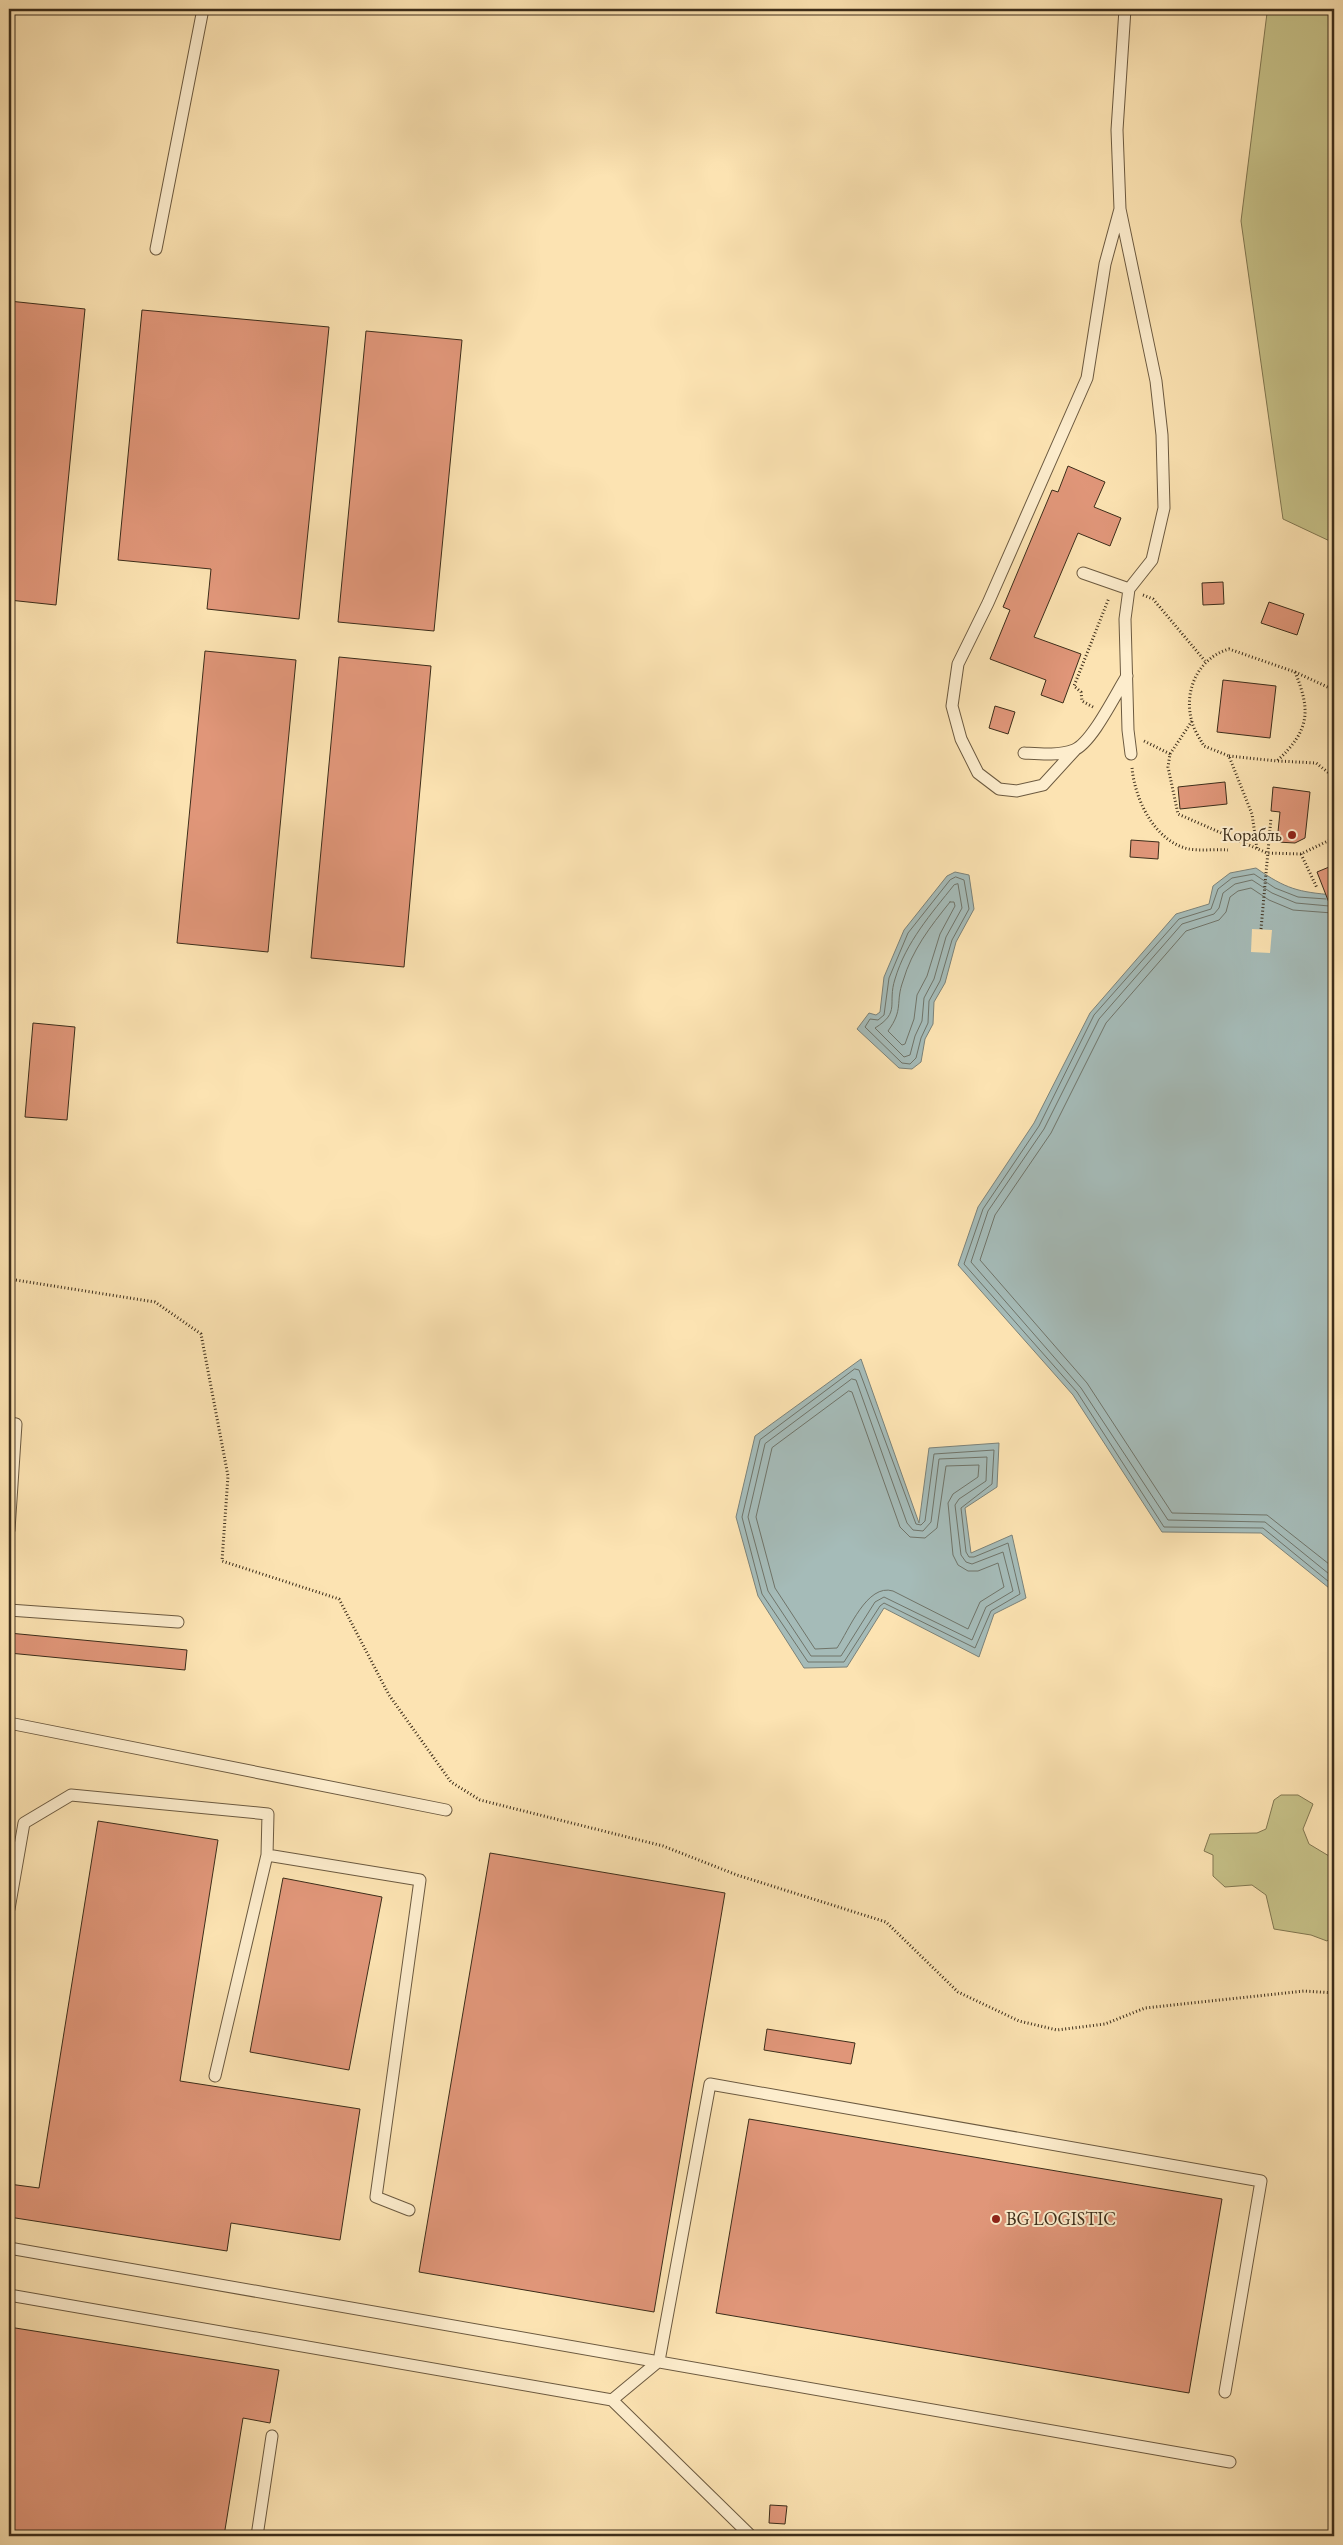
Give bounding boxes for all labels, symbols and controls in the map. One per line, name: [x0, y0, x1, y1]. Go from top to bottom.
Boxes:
place label: Корабль: [1222, 823, 1282, 846]
marker: Корабль: [1286, 829, 1298, 841]
place label: BG LOGISTIC: [1006, 2207, 1116, 2230]
marker: BG LOGISTIC: [990, 2213, 1002, 2225]

